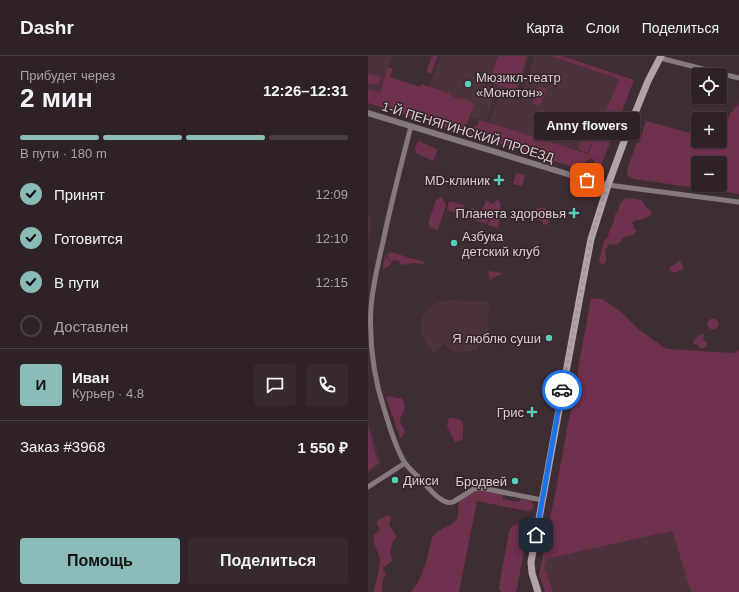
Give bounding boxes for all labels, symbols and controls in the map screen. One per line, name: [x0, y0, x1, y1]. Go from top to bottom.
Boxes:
text: Dashr: [20, 17, 74, 38]
text: Карта: [526, 20, 564, 36]
text: Слои: [586, 20, 620, 36]
text: Поделиться: [642, 20, 719, 36]
text: Прибудет через: [20, 68, 115, 83]
map controls: [691, 68, 727, 192]
button: locate: [691, 68, 727, 104]
place label: Мюзикл-театр «Монотон»: [476, 70, 561, 100]
marker: Мюзикл-театр «Монотон»: [463, 79, 473, 89]
text: 12:26–12:31: [263, 82, 348, 99]
text: 2 мин: [20, 83, 93, 113]
street label: 1-Й ПЕНЯГИНСКИЙ ПРОЕЗД: [380, 99, 556, 165]
callout: Anny flowers: [534, 112, 640, 140]
button: +: [691, 112, 727, 148]
text: Anny flowers: [546, 118, 628, 133]
text: В пути · 180 m: [20, 146, 107, 161]
button: −: [691, 156, 727, 192]
pin: [570, 163, 604, 197]
icon: bag: [576, 169, 598, 191]
place label: MD-клиник: [425, 173, 490, 188]
marker: MD-клиник: [493, 174, 505, 186]
icon: check: [20, 183, 42, 205]
text: Принят: [54, 186, 105, 203]
text: 12:09: [315, 187, 348, 202]
place label: Планета здоровья: [456, 206, 566, 221]
marker: Планета здоровья: [569, 208, 579, 218]
icon: check: [20, 227, 42, 249]
place label: Азбука детский клуб: [462, 229, 540, 259]
text: Готовится: [54, 230, 123, 247]
text: 12:10: [315, 231, 348, 246]
marker: Азбука детский клуб: [449, 238, 459, 248]
icon: check: [20, 271, 42, 293]
text: В пути: [54, 274, 99, 291]
text: 12:15: [315, 275, 348, 290]
text: Доставлен: [54, 318, 128, 335]
place label: Я люблю суши: [452, 331, 541, 346]
marker: Я люблю суши: [544, 333, 554, 343]
button: chat: [254, 364, 296, 406]
button: phone: [306, 364, 348, 406]
text: Иван: [72, 369, 109, 386]
courier: [542, 370, 582, 410]
text: И: [36, 376, 46, 393]
icon: car: [551, 379, 573, 401]
text: Курьер · 4.8: [72, 386, 144, 401]
place label: Грис: [497, 405, 524, 420]
marker: Грис: [527, 407, 537, 417]
text: Заказ #3968: [20, 438, 105, 455]
text: 1 550 ₽: [298, 439, 348, 456]
place label: Дикси: [403, 473, 439, 488]
place label: Бродвей: [455, 474, 507, 489]
marker: Дикси: [390, 475, 400, 485]
marker: Бродвей: [510, 476, 520, 486]
pin: [519, 518, 553, 552]
icon: home: [525, 524, 547, 546]
button: Помощь: [20, 538, 180, 584]
button: Поделиться: [188, 538, 348, 584]

